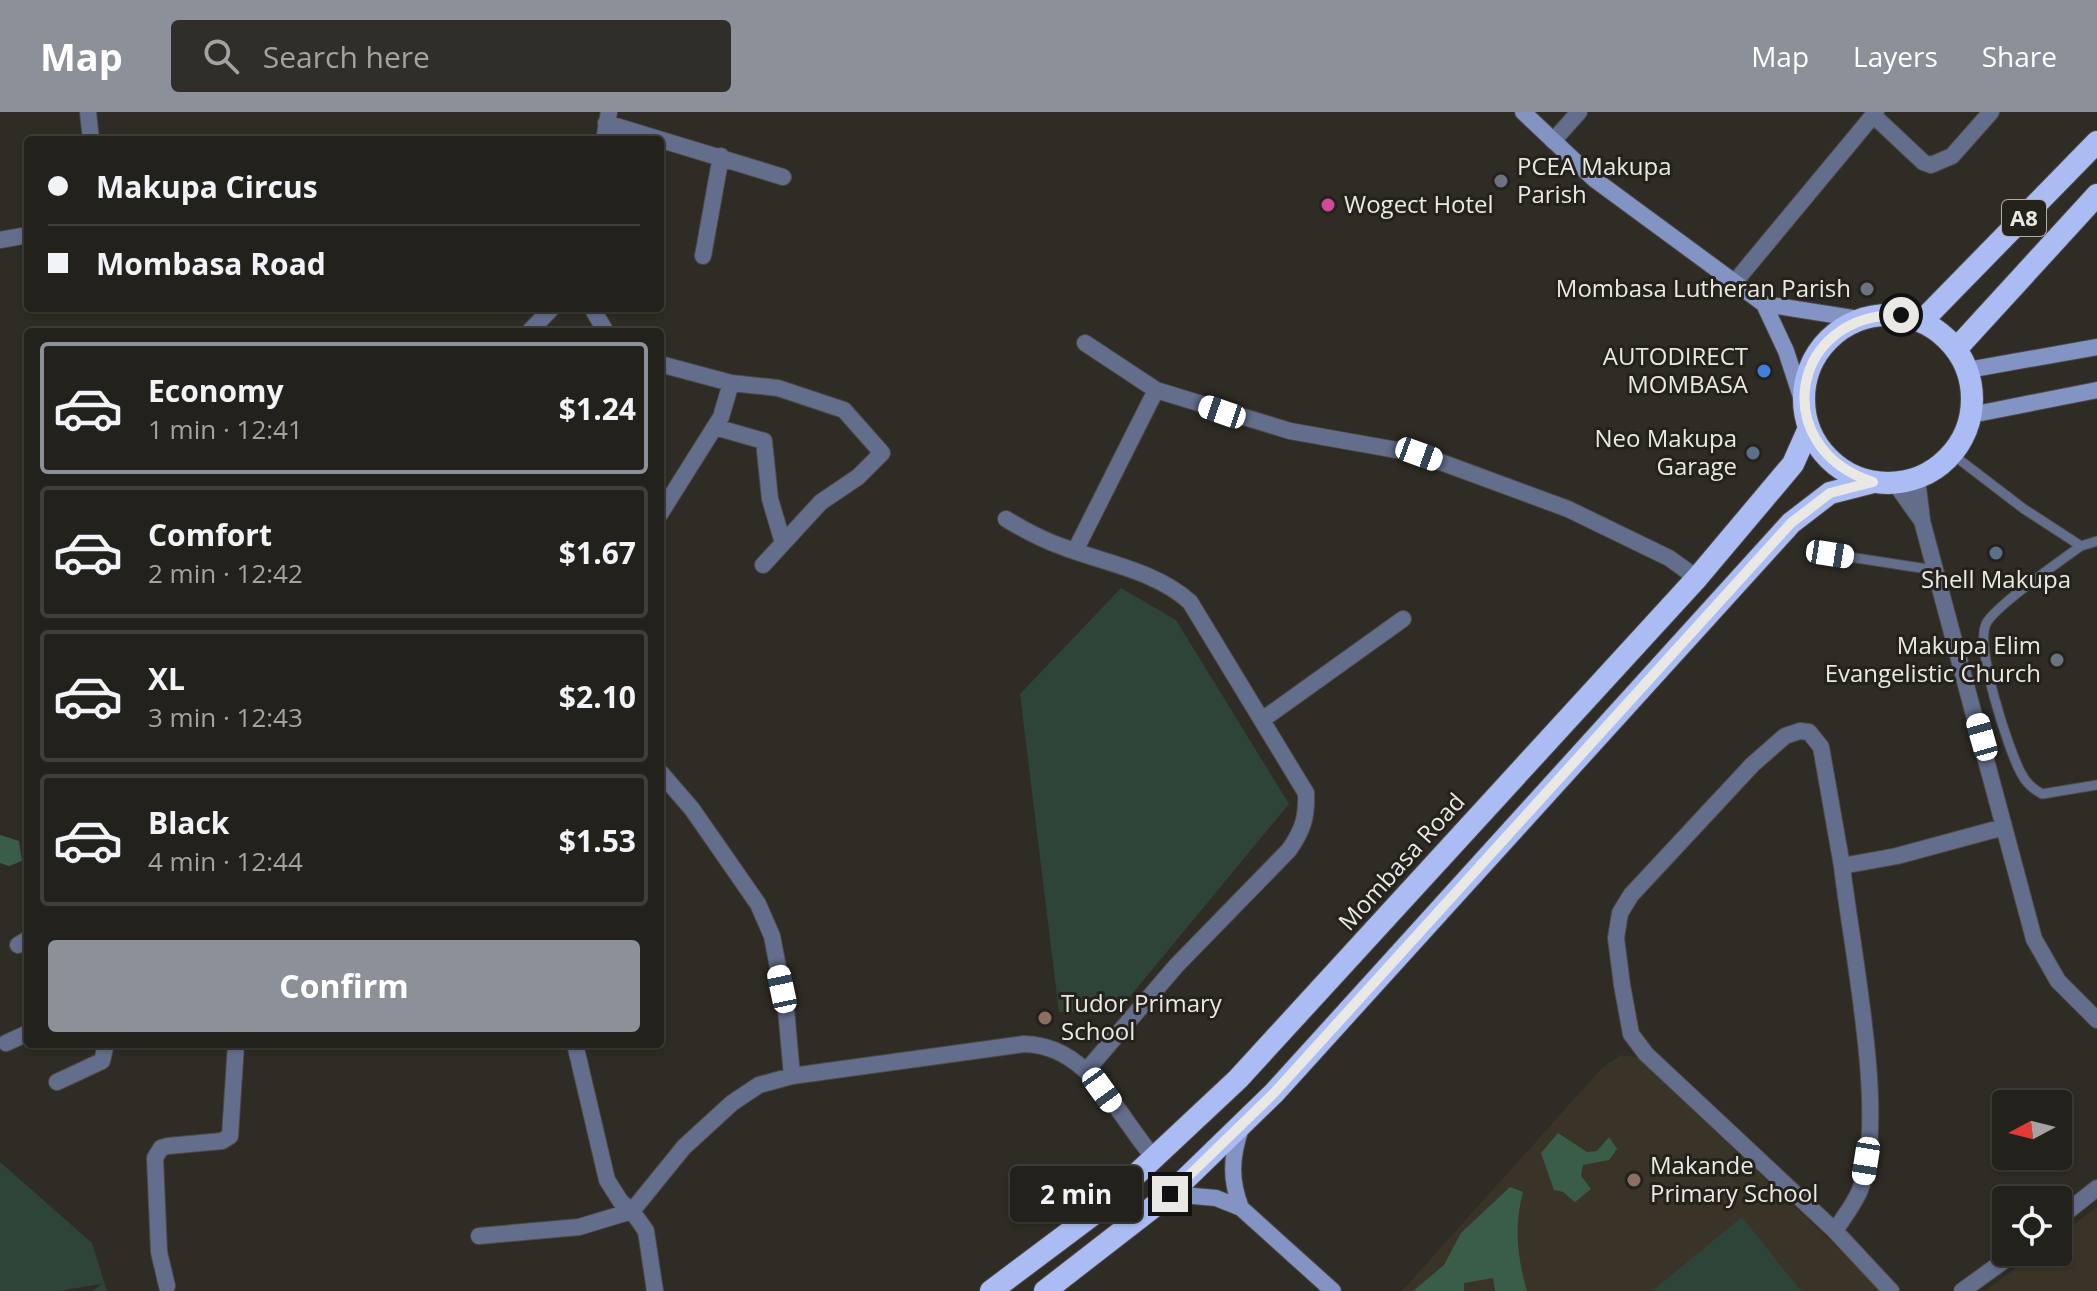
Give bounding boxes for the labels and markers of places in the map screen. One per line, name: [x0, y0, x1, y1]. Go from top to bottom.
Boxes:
place label: PCEA Makupa Parish: [1517, 149, 1672, 210]
marker: PCEA Makupa Parish: [1492, 172, 1510, 190]
place label: Wogect Hotel: [1344, 187, 1494, 220]
marker: Wogect Hotel: [1319, 196, 1337, 214]
place label: Mombasa Lutheran Parish: [1556, 271, 1851, 304]
marker: Mombasa Lutheran Parish: [1858, 280, 1876, 298]
place label: AUTODIRECT MOMBASA: [1603, 339, 1749, 400]
marker: AUTODIRECT MOMBASA: [1755, 362, 1773, 380]
place label: Neo Makupa Garage: [1595, 421, 1737, 482]
marker: Neo Makupa Garage: [1744, 444, 1762, 462]
marker: Shell Makupa: [1987, 544, 2005, 562]
place label: Shell Makupa: [1921, 562, 2071, 595]
place label: Makupa Elim Evangelistic Church: [1825, 628, 2041, 689]
marker: Makupa Elim Evangelistic Church: [2048, 651, 2066, 669]
place label: Tudor Primary School: [1061, 986, 1223, 1047]
marker: Tudor Primary School: [1036, 1009, 1054, 1027]
place label: Makande Primary School: [1650, 1148, 1818, 1209]
marker: Makande Primary School: [1625, 1171, 1643, 1189]

